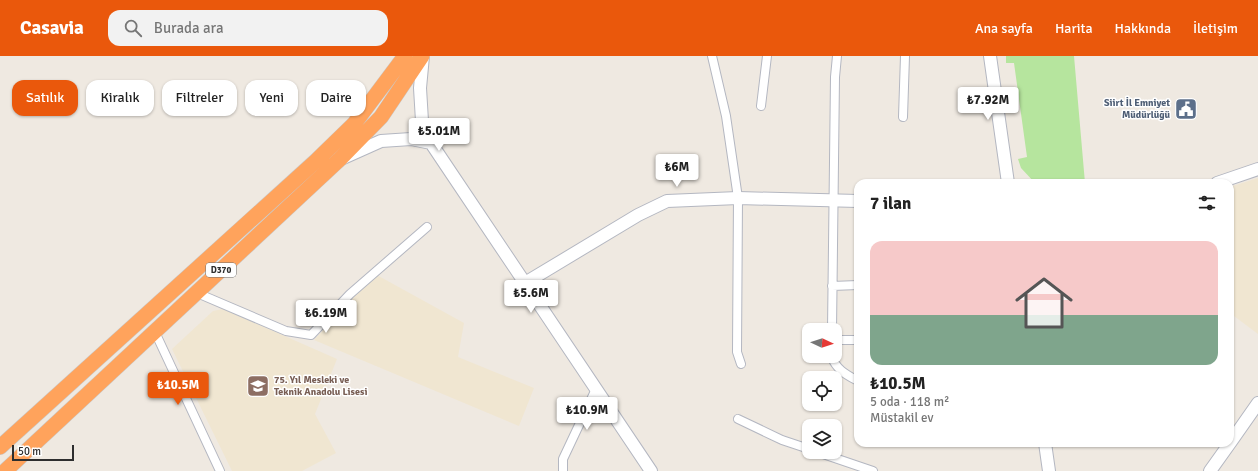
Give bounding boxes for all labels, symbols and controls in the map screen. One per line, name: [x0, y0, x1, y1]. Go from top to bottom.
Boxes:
search box: [108, 10, 388, 46]
text: Casavia: [20, 16, 84, 40]
icon: search: [122, 17, 144, 39]
text: Burada ara: [154, 19, 224, 37]
text: Ana sayfa: [975, 20, 1033, 37]
text: Harita: [1055, 20, 1093, 37]
text: Hakkında: [1115, 20, 1171, 37]
text: İletişim: [1193, 20, 1238, 37]
chip: Satılık: [12, 80, 78, 116]
chip: Kiralık: [86, 80, 154, 116]
chip: Filtreler: [162, 80, 237, 116]
chip: Yeni: [245, 80, 298, 116]
chip: Daire: [306, 80, 366, 116]
pin: ₺7.92M: [955, 87, 1021, 121]
text: ₺7.92M: [967, 92, 1009, 108]
place label: Siirt İl Emniyet Müdürlüğü: [1104, 96, 1171, 121]
public building icon: Siirt İl Emniyet Müdürlüğü: [1173, 96, 1199, 122]
pin: ₺5.01M: [406, 118, 472, 152]
text: ₺5.01M: [418, 123, 460, 139]
pin: ₺6M: [658, 154, 696, 188]
text: ₺6M: [665, 159, 689, 175]
icon: filters: [1196, 192, 1218, 214]
text: 7 ilan: [870, 193, 911, 214]
road number: D370: [206, 263, 236, 277]
icon: home: [1008, 267, 1080, 339]
pin: ₺5.6M: [503, 280, 559, 314]
text: ₺5.6M: [513, 285, 549, 301]
pin: ₺6.19M: [293, 300, 359, 334]
text: ₺6.19M: [305, 305, 347, 321]
north arrow: [802, 323, 842, 363]
map controls: [802, 323, 842, 459]
button: locate: [802, 371, 842, 411]
pin: ₺10.5M: [145, 372, 211, 406]
school or university icon: 75. Yıl Mesleki ve Teknik Anadolu Lisesi: [245, 373, 271, 399]
text: ₺10.5M: [870, 373, 926, 394]
place label: 75. Yıl Mesleki ve Teknik Anadolu Lisesi: [274, 374, 367, 398]
text: ₺10.5M: [157, 377, 199, 393]
text: 5 oda · 118 m²: [870, 394, 950, 410]
pin: ₺10.9M: [554, 397, 620, 431]
text: ₺10.9M: [566, 402, 608, 418]
text: Müstakil ev: [870, 410, 933, 426]
button: layers: [802, 419, 842, 459]
scale bar: [12, 443, 74, 462]
text: 50 m: [18, 445, 41, 458]

